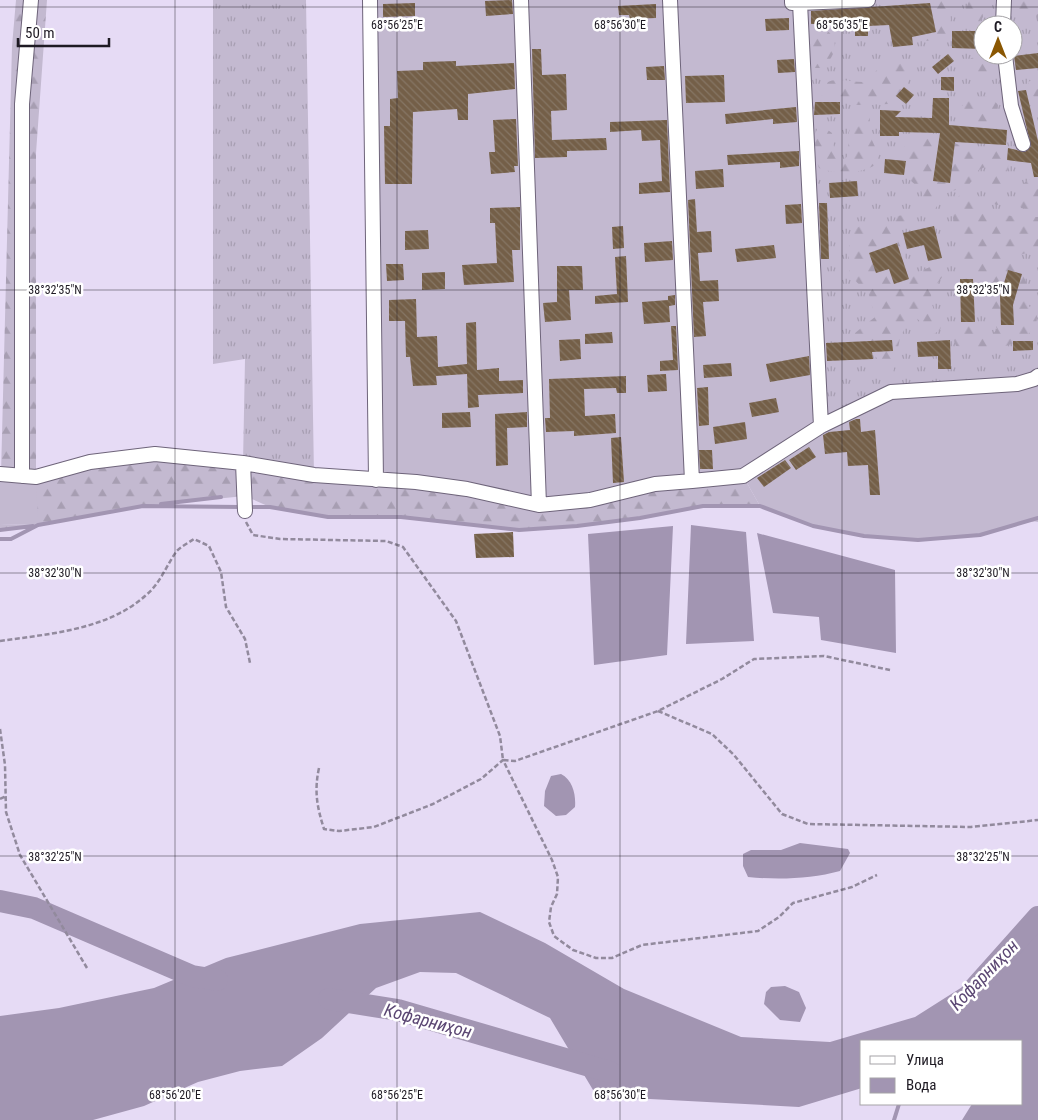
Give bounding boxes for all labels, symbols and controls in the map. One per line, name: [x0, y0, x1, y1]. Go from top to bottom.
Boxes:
scale bar: [18, 15, 109, 47]
north arrow: [973, 15, 1023, 65]
text: 68°56'25"E: [371, 18, 423, 32]
text: 68°56'30"E: [594, 18, 646, 32]
text: 68°56'35"E: [816, 18, 868, 32]
text: С: [994, 19, 1002, 35]
text: 50 m: [25, 24, 55, 42]
text: 38°32'35"N: [28, 283, 82, 297]
text: 38°32'35"N: [956, 283, 1010, 297]
text: 38°32'30"N: [28, 566, 82, 580]
text: 38°32'30"N: [956, 566, 1010, 580]
text: 38°32'25"N: [28, 850, 82, 864]
text: 38°32'25"N: [956, 850, 1010, 864]
water label: Кофарниҳон: [945, 935, 1022, 1014]
water label: Кофарниҳон: [382, 999, 474, 1042]
legend: [860, 1040, 1023, 1105]
text: Улица: [906, 1051, 944, 1069]
text: Вода: [906, 1076, 936, 1094]
text: 68°56'20"E: [149, 1088, 201, 1102]
text: 68°56'25"E: [371, 1088, 423, 1102]
text: 68°56'30"E: [594, 1088, 646, 1102]

